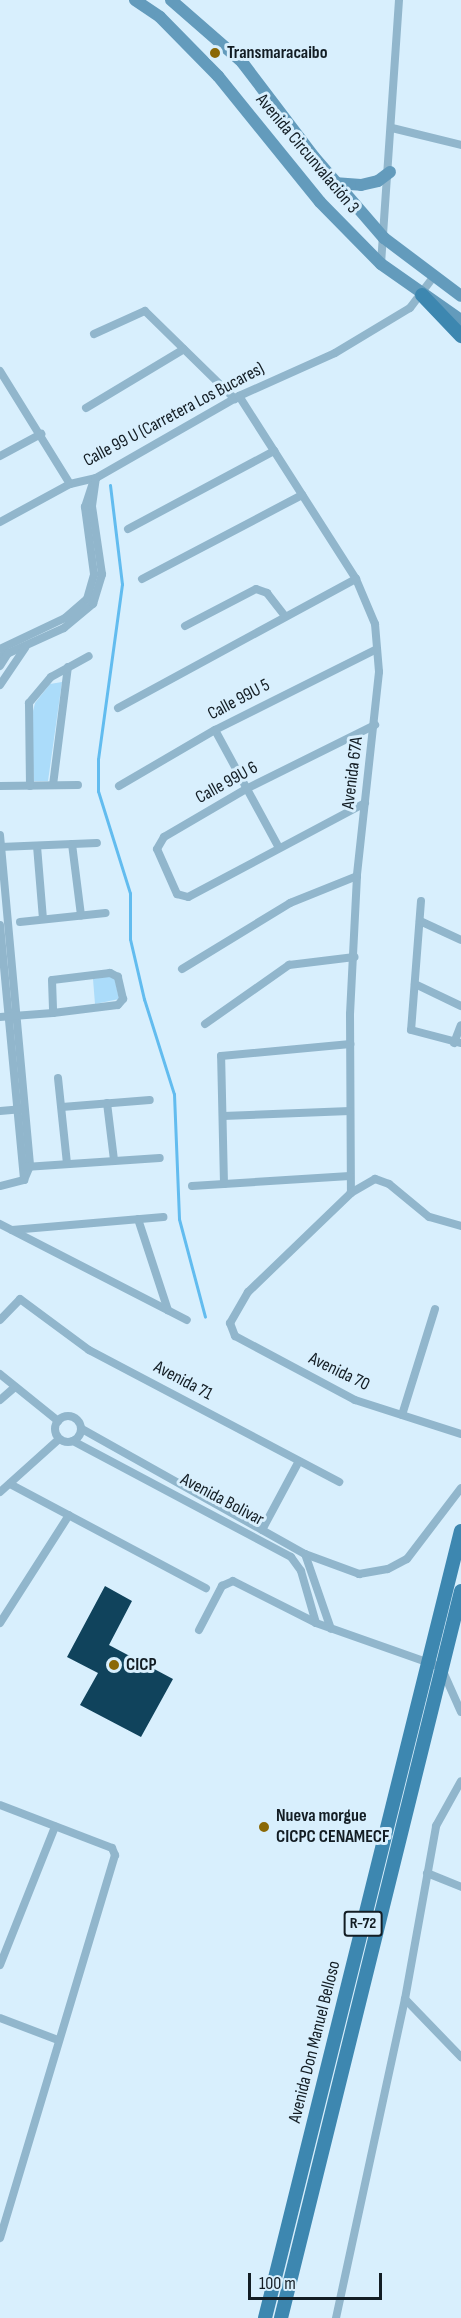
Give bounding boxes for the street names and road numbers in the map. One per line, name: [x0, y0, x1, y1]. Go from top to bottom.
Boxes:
street label: Avenida Circunvalación 3: [251, 90, 363, 218]
street label: Calle 99 U (Carretera Los Bucares): [80, 358, 268, 472]
street label: Calle 99U 5: [204, 675, 274, 725]
street label: Avenida 67A: [338, 736, 368, 810]
street label: Calle 99U 6: [192, 757, 262, 809]
street label: Avenida 70: [305, 1348, 373, 1396]
street label: Avenida 71: [150, 1357, 216, 1405]
street label: Avenida Bolivar: [177, 1469, 267, 1531]
road number: R-72: [344, 1911, 382, 1937]
street label: Avenida Don Manuel Belloso: [284, 1959, 346, 2125]

